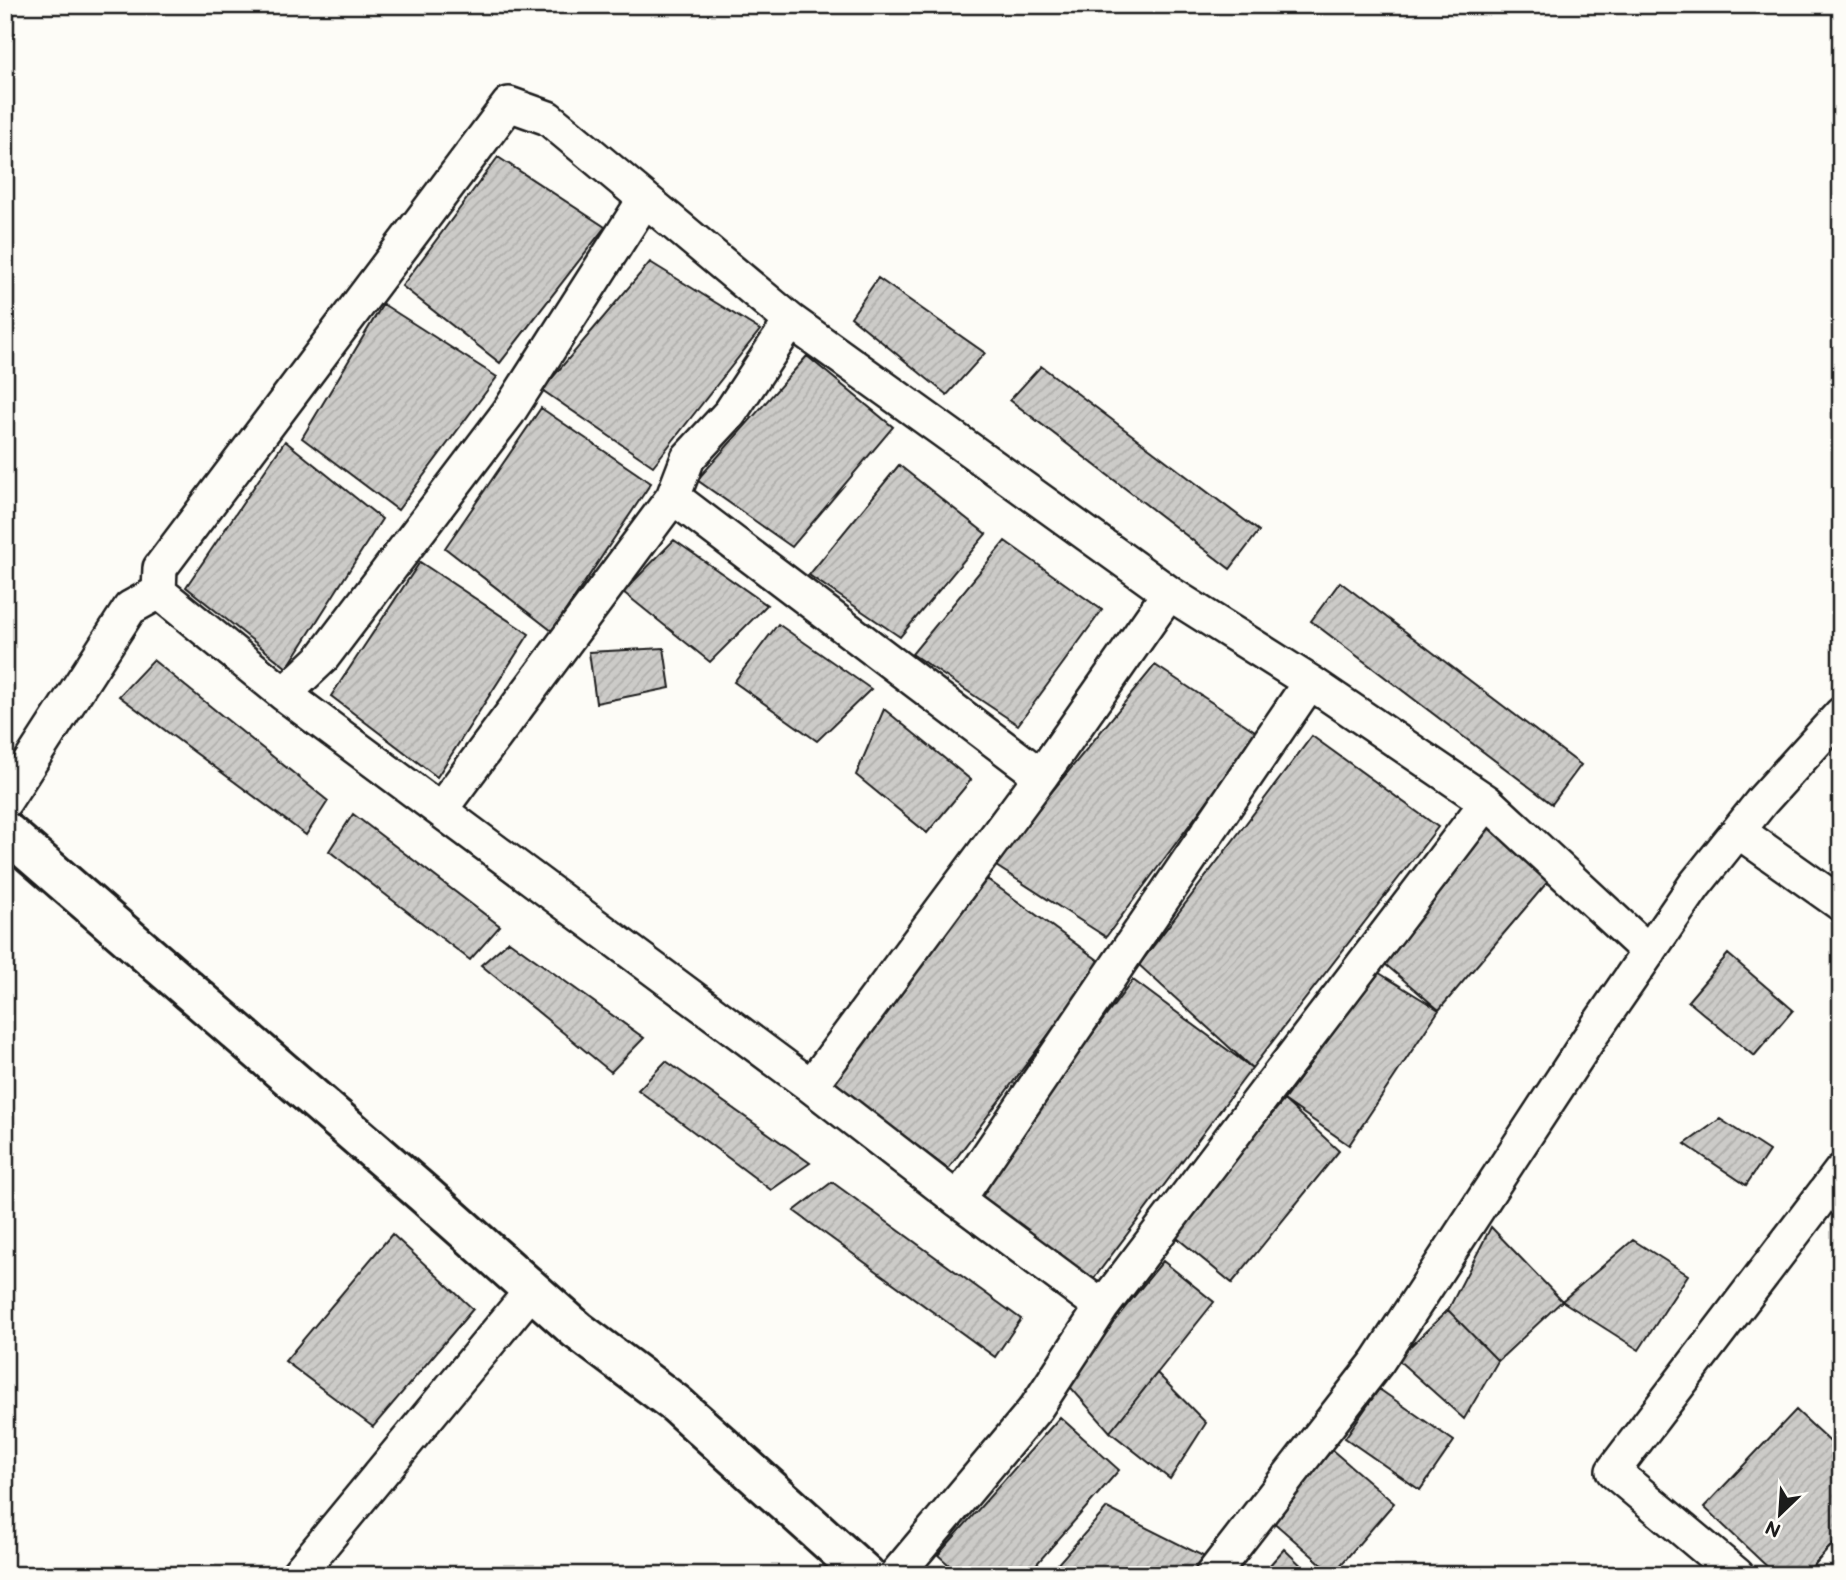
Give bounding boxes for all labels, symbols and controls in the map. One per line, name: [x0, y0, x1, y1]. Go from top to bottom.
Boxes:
north arrow: [1744, 1478, 1814, 1548]
text: N: [1762, 1515, 1785, 1541]

